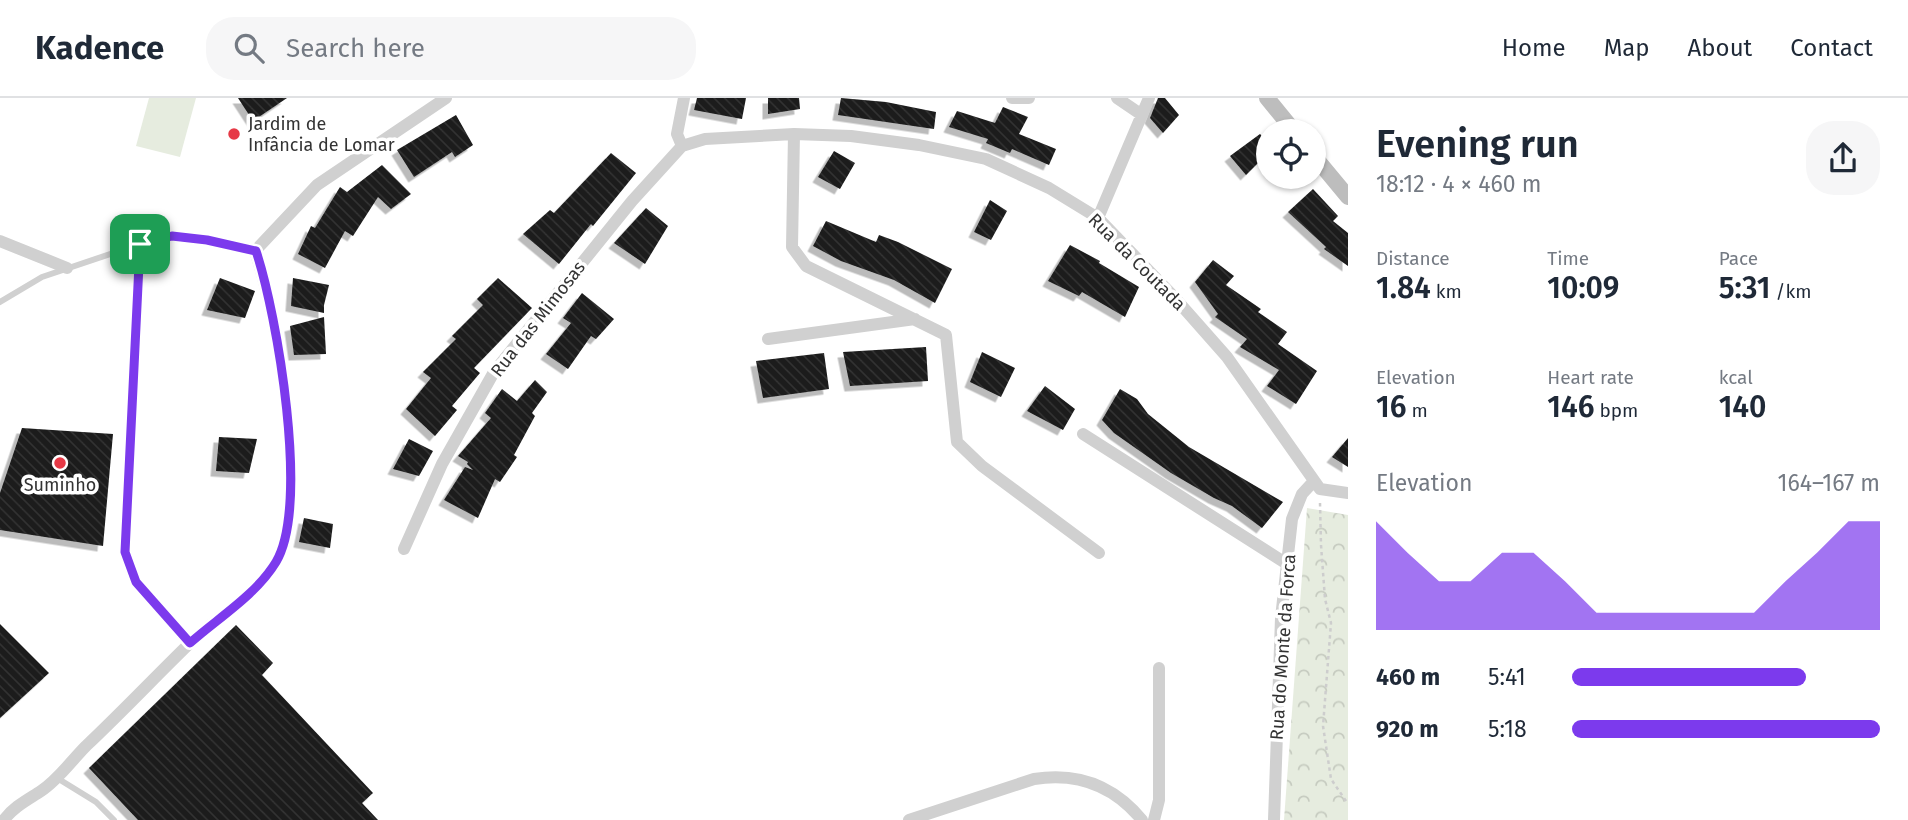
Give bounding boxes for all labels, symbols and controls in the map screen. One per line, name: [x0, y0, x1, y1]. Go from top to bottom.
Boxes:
search box: [206, 17, 696, 80]
text: Kadence: [35, 28, 164, 68]
icon: search: [230, 29, 268, 67]
text: Search here: [286, 33, 425, 64]
text: Home: [1502, 34, 1566, 62]
text: Map: [1604, 34, 1650, 62]
text: About: [1688, 34, 1752, 62]
text: Contact: [1790, 34, 1873, 62]
place label: Jardim de Infância de Lomar: [248, 113, 395, 156]
map controls: [1256, 119, 1326, 189]
button: locate: [1256, 119, 1326, 189]
text: Evening run: [1376, 121, 1579, 167]
button: share: [1806, 121, 1880, 195]
marker: Jardim de Infância de Lomar: [226, 126, 242, 142]
text: 18:12 · 4 × 460 m: [1376, 170, 1541, 198]
street label: Rua da Coutada: [1084, 209, 1190, 315]
pin: [110, 214, 170, 274]
icon: arrive: [121, 225, 159, 263]
text: Distance: [1376, 247, 1450, 270]
text: Time: [1547, 247, 1589, 270]
text: Pace: [1719, 247, 1758, 270]
street label: Rua das Mimosas: [486, 257, 590, 381]
text: 1.84: [1376, 270, 1431, 306]
text: 10:09: [1547, 270, 1619, 306]
text: 5:31: [1719, 270, 1771, 306]
text: km: [1431, 280, 1462, 303]
text: /km: [1771, 280, 1811, 303]
text: Elevation: [1376, 366, 1456, 389]
text: Heart rate: [1547, 366, 1634, 389]
text: kcal: [1719, 366, 1753, 389]
text: 16: [1376, 389, 1406, 425]
text: 146: [1547, 389, 1594, 425]
text: 140: [1719, 389, 1766, 425]
text: m: [1406, 399, 1428, 422]
text: bpm: [1594, 399, 1638, 422]
marker: Suminho: [52, 455, 68, 471]
text: Elevation: [1376, 469, 1472, 497]
text: 164–167 m: [1778, 469, 1880, 497]
place label: Suminho: [24, 474, 96, 496]
street label: Rua do Monte da Forca: [1266, 553, 1300, 741]
text: 460 m: [1376, 663, 1440, 691]
text: 5:41: [1488, 663, 1526, 691]
text: 920 m: [1376, 715, 1439, 743]
text: 5:18: [1488, 715, 1527, 743]

